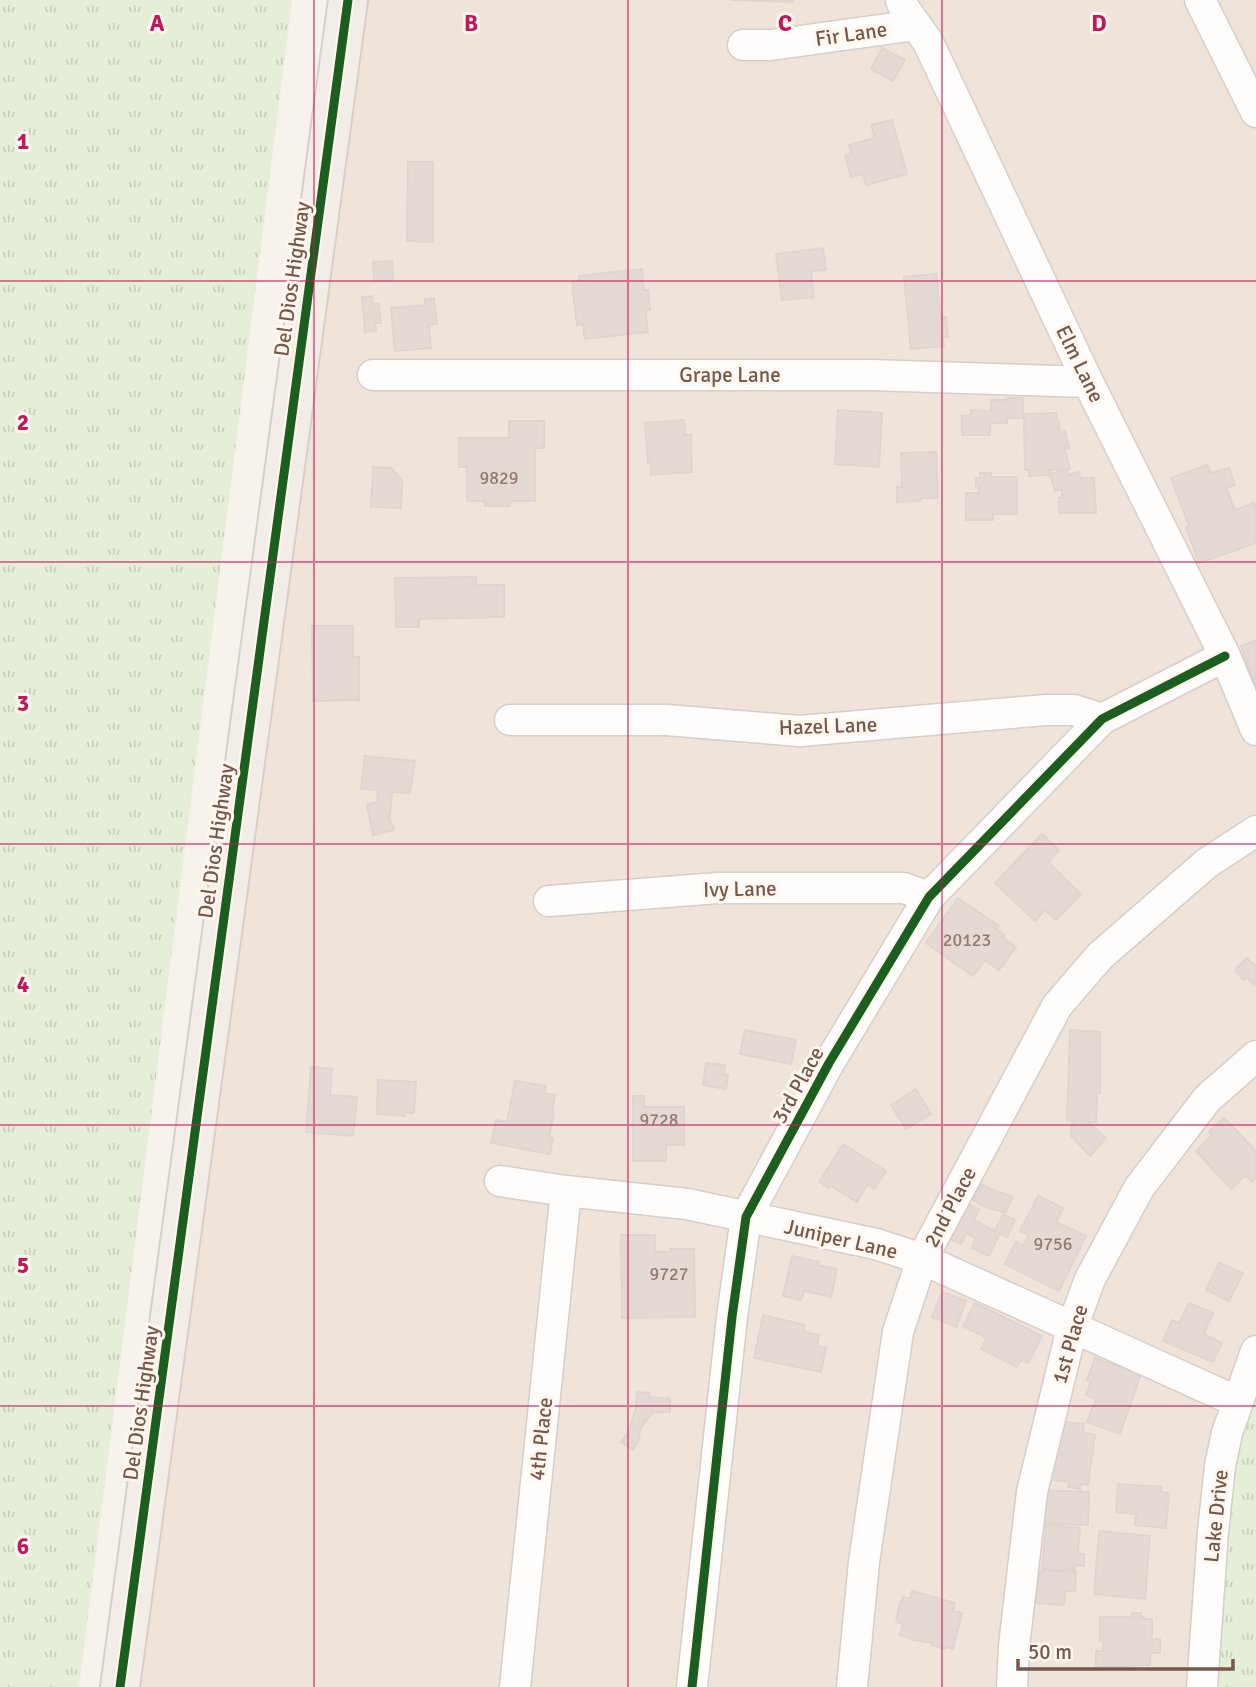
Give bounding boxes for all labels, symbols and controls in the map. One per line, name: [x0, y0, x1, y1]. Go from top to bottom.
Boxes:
text: A: [150, 9, 165, 38]
text: B: [464, 9, 478, 38]
text: C: [778, 9, 792, 38]
text: D: [1091, 9, 1107, 38]
street label: Fir Lane: [813, 16, 889, 52]
text: 1: [17, 127, 29, 156]
street label: Del Dios Highway: [268, 200, 316, 358]
street label: Elm Lane: [1050, 321, 1110, 407]
street label: Grape Lane: [679, 362, 781, 388]
text: 2: [17, 408, 29, 437]
house number: 9829: [480, 467, 518, 489]
text: 3: [17, 689, 29, 718]
street label: Hazel Lane: [778, 711, 878, 741]
street label: Del Dios Highway: [192, 762, 240, 920]
street label: Ivy Lane: [703, 875, 777, 903]
house number: 20123: [943, 929, 991, 951]
text: 4: [17, 970, 29, 999]
street label: 3rd Place: [766, 1042, 830, 1128]
house number: 9728: [640, 1109, 678, 1131]
street label: 2nd Place: [918, 1162, 982, 1252]
street label: Juniper Lane: [782, 1213, 900, 1265]
house number: 9756: [1034, 1233, 1072, 1255]
text: 5: [17, 1251, 29, 1280]
house number: 9727: [650, 1263, 688, 1285]
street label: 1st Place: [1046, 1301, 1094, 1387]
street label: Del Dios Highway: [117, 1324, 165, 1482]
street label: 4th Place: [524, 1396, 558, 1482]
street label: Lake Drive: [1198, 1468, 1234, 1564]
text: 6: [17, 1532, 29, 1561]
scale bar: [1018, 1628, 1233, 1672]
text: 50 m: [1028, 1639, 1072, 1665]

